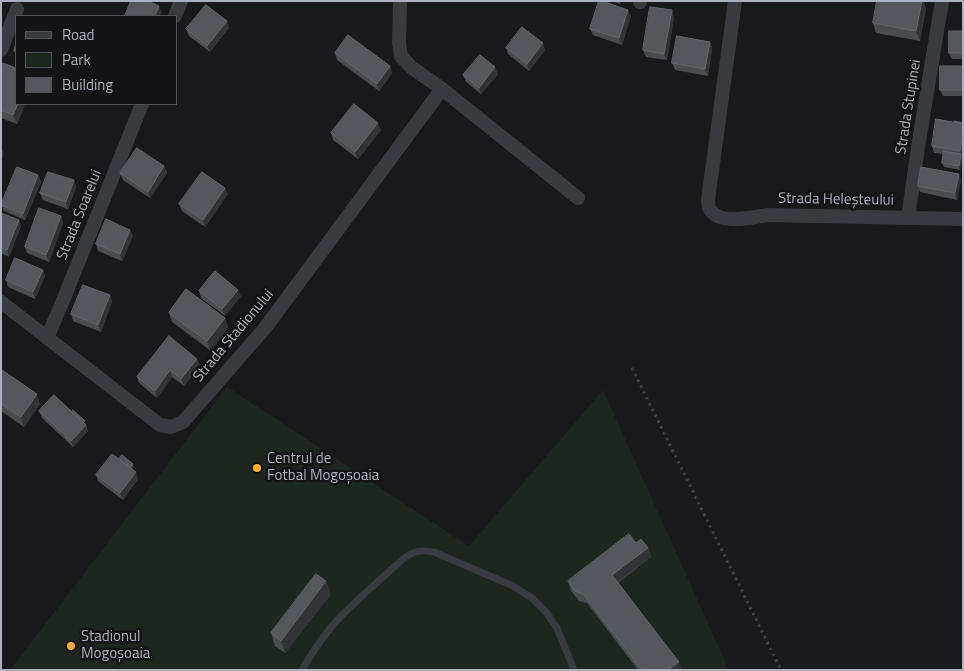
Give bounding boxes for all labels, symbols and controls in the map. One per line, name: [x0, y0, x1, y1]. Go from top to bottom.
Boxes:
legend: [15, 15, 178, 105]
text: Road: [62, 23, 94, 46]
text: Park: [62, 48, 91, 71]
street label: Strada Stupinei: [893, 58, 925, 156]
text: Building: [62, 73, 113, 96]
street label: Strada Soarelui: [54, 167, 106, 263]
street label: Strada Heleșteului: [778, 190, 894, 210]
street label: Strada Stadionului: [190, 286, 278, 386]
place label: Centrul de Fotbal Mogoșoaia: [267, 450, 379, 485]
marker: Centrul de Fotbal Mogoșoaia: [251, 462, 263, 474]
place label: Stadionul Mogoșoaia: [81, 628, 150, 663]
marker: Stadionul Mogoșoaia: [65, 640, 77, 652]

